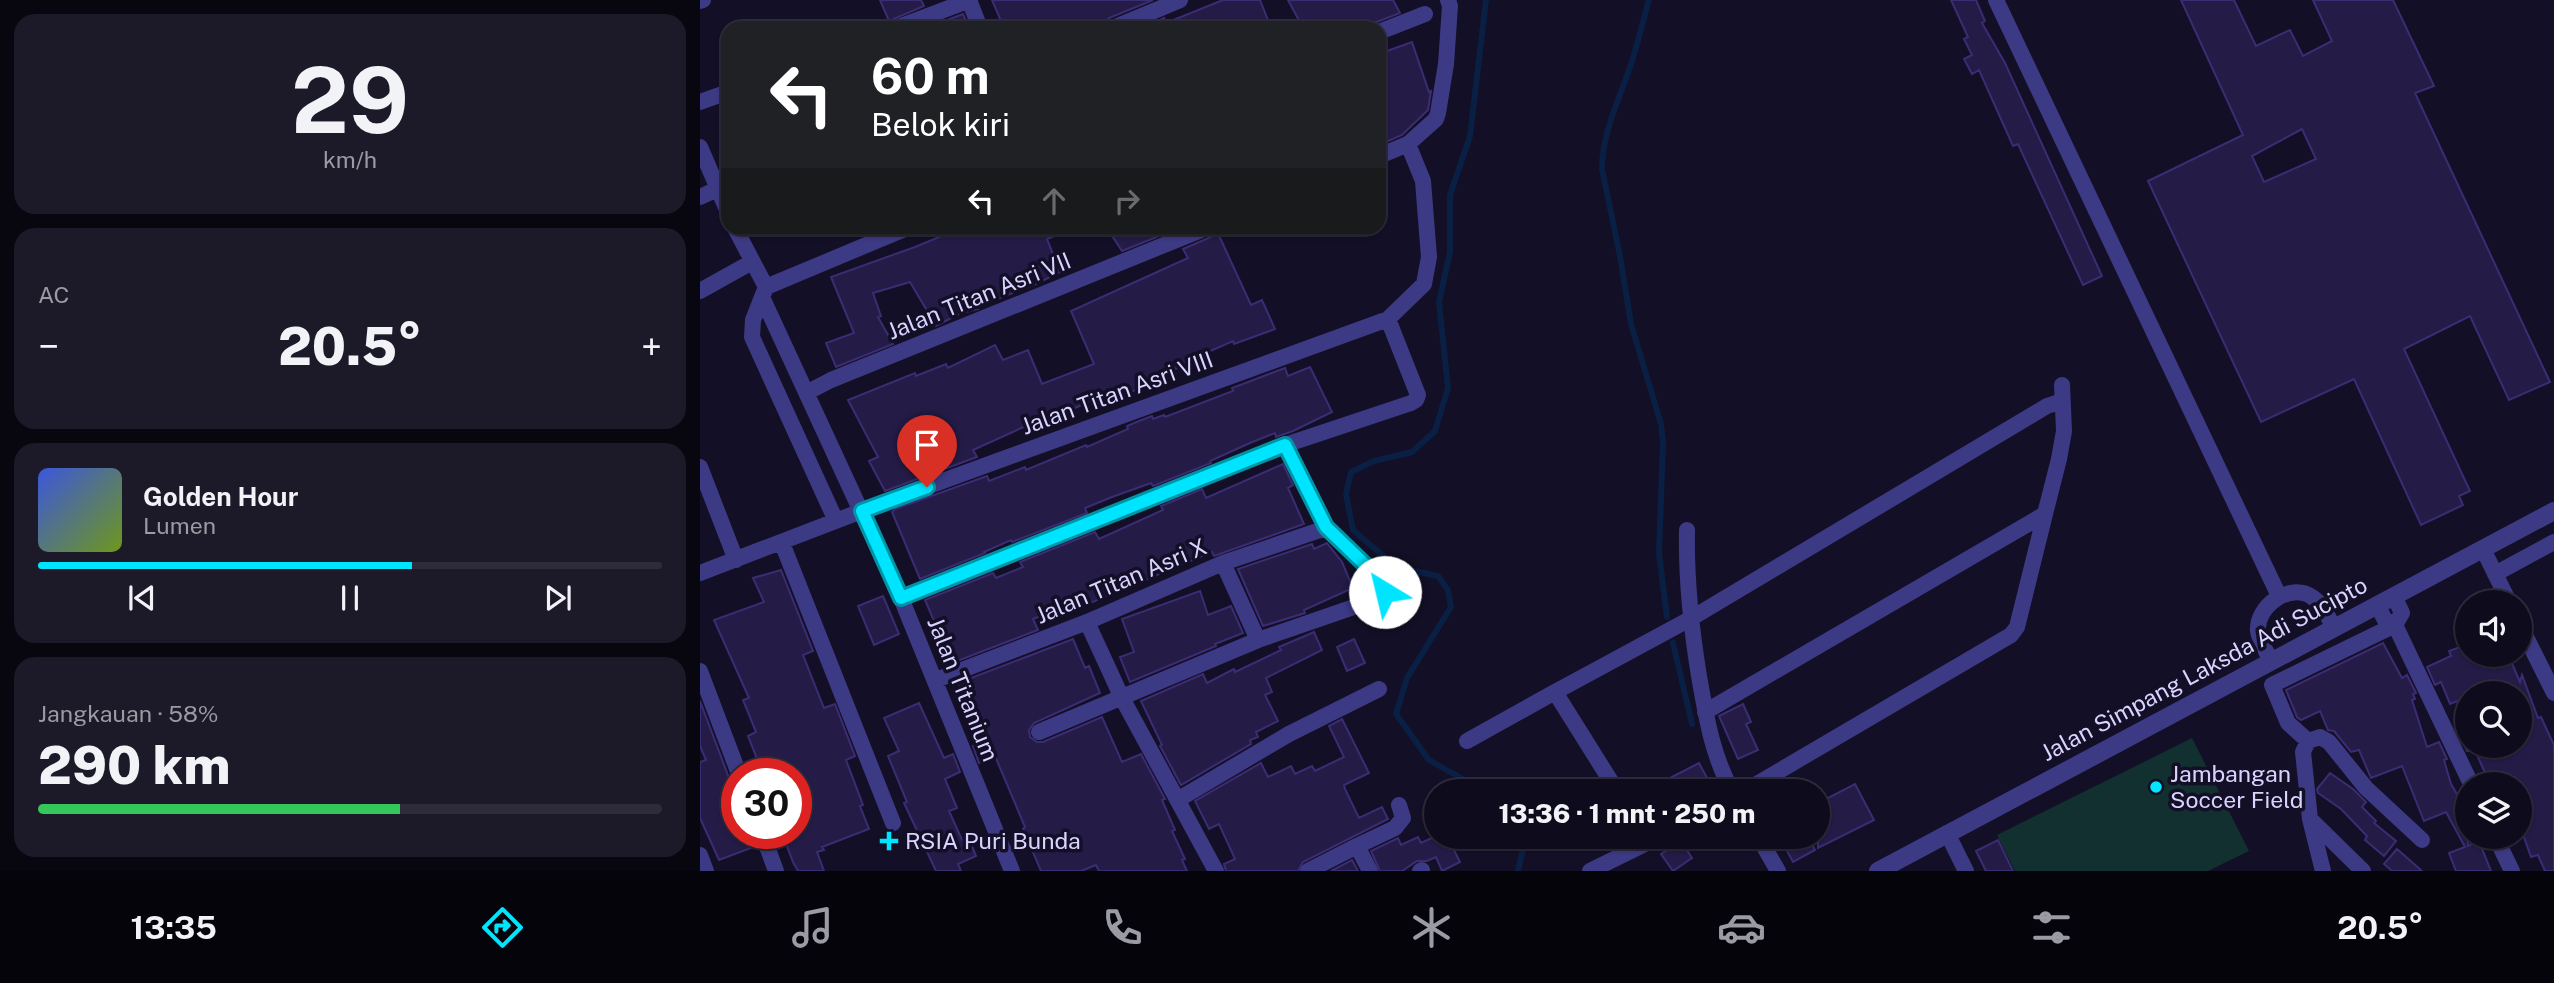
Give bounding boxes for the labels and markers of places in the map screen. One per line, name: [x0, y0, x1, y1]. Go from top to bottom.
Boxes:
pin: [897, 415, 957, 487]
place label: Jambangan Soccer Field: [2170, 760, 2303, 813]
marker: Jambangan Soccer Field: [2148, 779, 2164, 795]
place label: RSIA Puri Bunda: [905, 827, 1081, 854]
marker: RSIA Puri Bunda: [879, 831, 899, 851]

